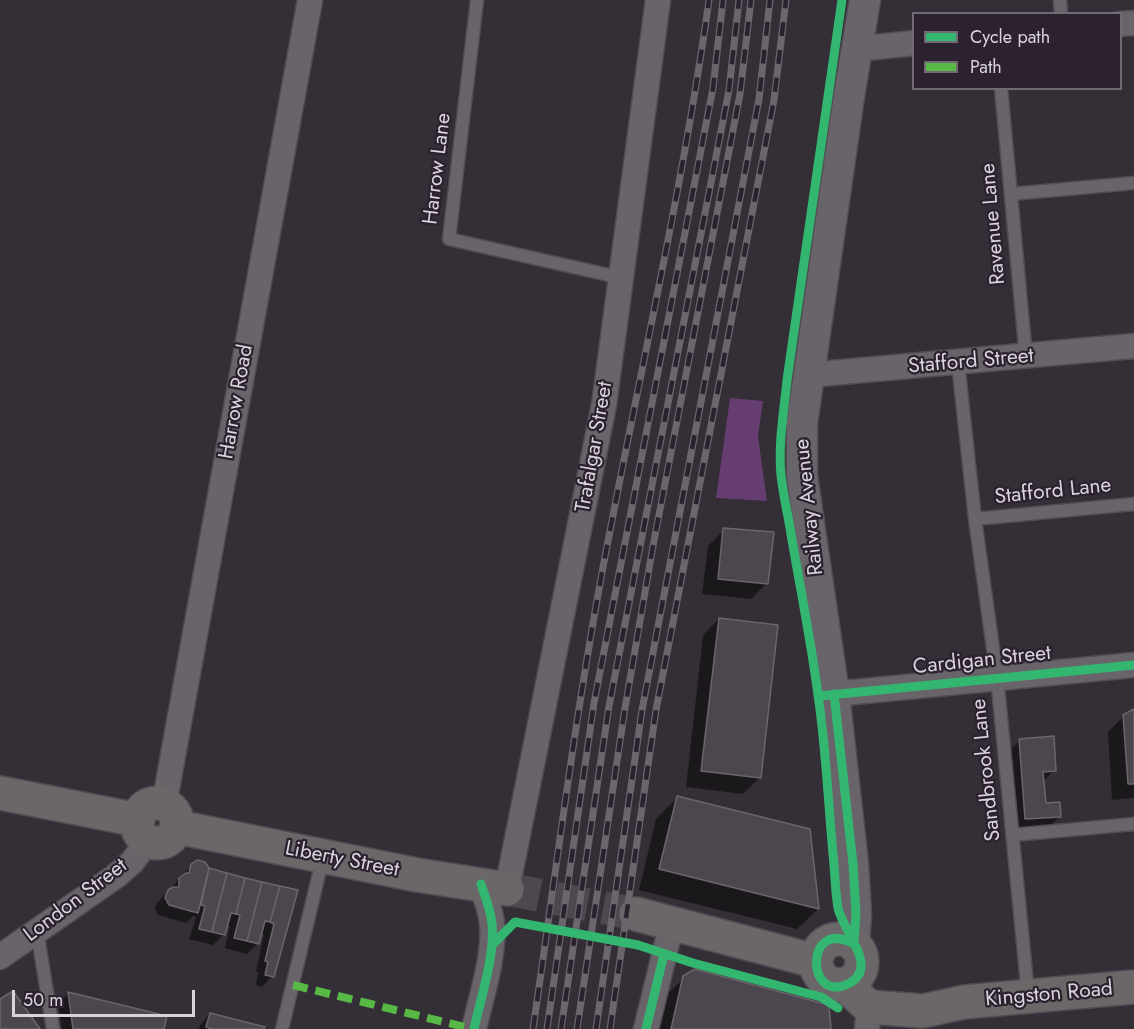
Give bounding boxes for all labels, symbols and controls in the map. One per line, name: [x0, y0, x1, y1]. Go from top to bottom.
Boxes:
legend: [912, 12, 1122, 90]
text: Cycle path: [970, 24, 1050, 50]
text: Path: [970, 54, 1002, 80]
street label: Harrow Lane: [419, 112, 457, 226]
street label: Ravenue Lane: [976, 162, 1012, 286]
street label: Harrow Road: [214, 343, 260, 461]
street label: Stafford Street: [907, 344, 1035, 380]
street label: Trafalgar Street: [571, 380, 619, 514]
street label: Railway Avenue: [790, 437, 830, 577]
street label: Stafford Lane: [994, 473, 1112, 511]
street label: Cardigan Street: [912, 641, 1052, 681]
street label: Sandbrook Lane: [967, 697, 1007, 843]
street label: Liberty Street: [283, 837, 401, 883]
street label: London Street: [19, 854, 133, 948]
street label: Kingston Road: [984, 977, 1114, 1013]
scale bar: [15, 978, 198, 1016]
text: 50 m: [23, 987, 63, 1013]

